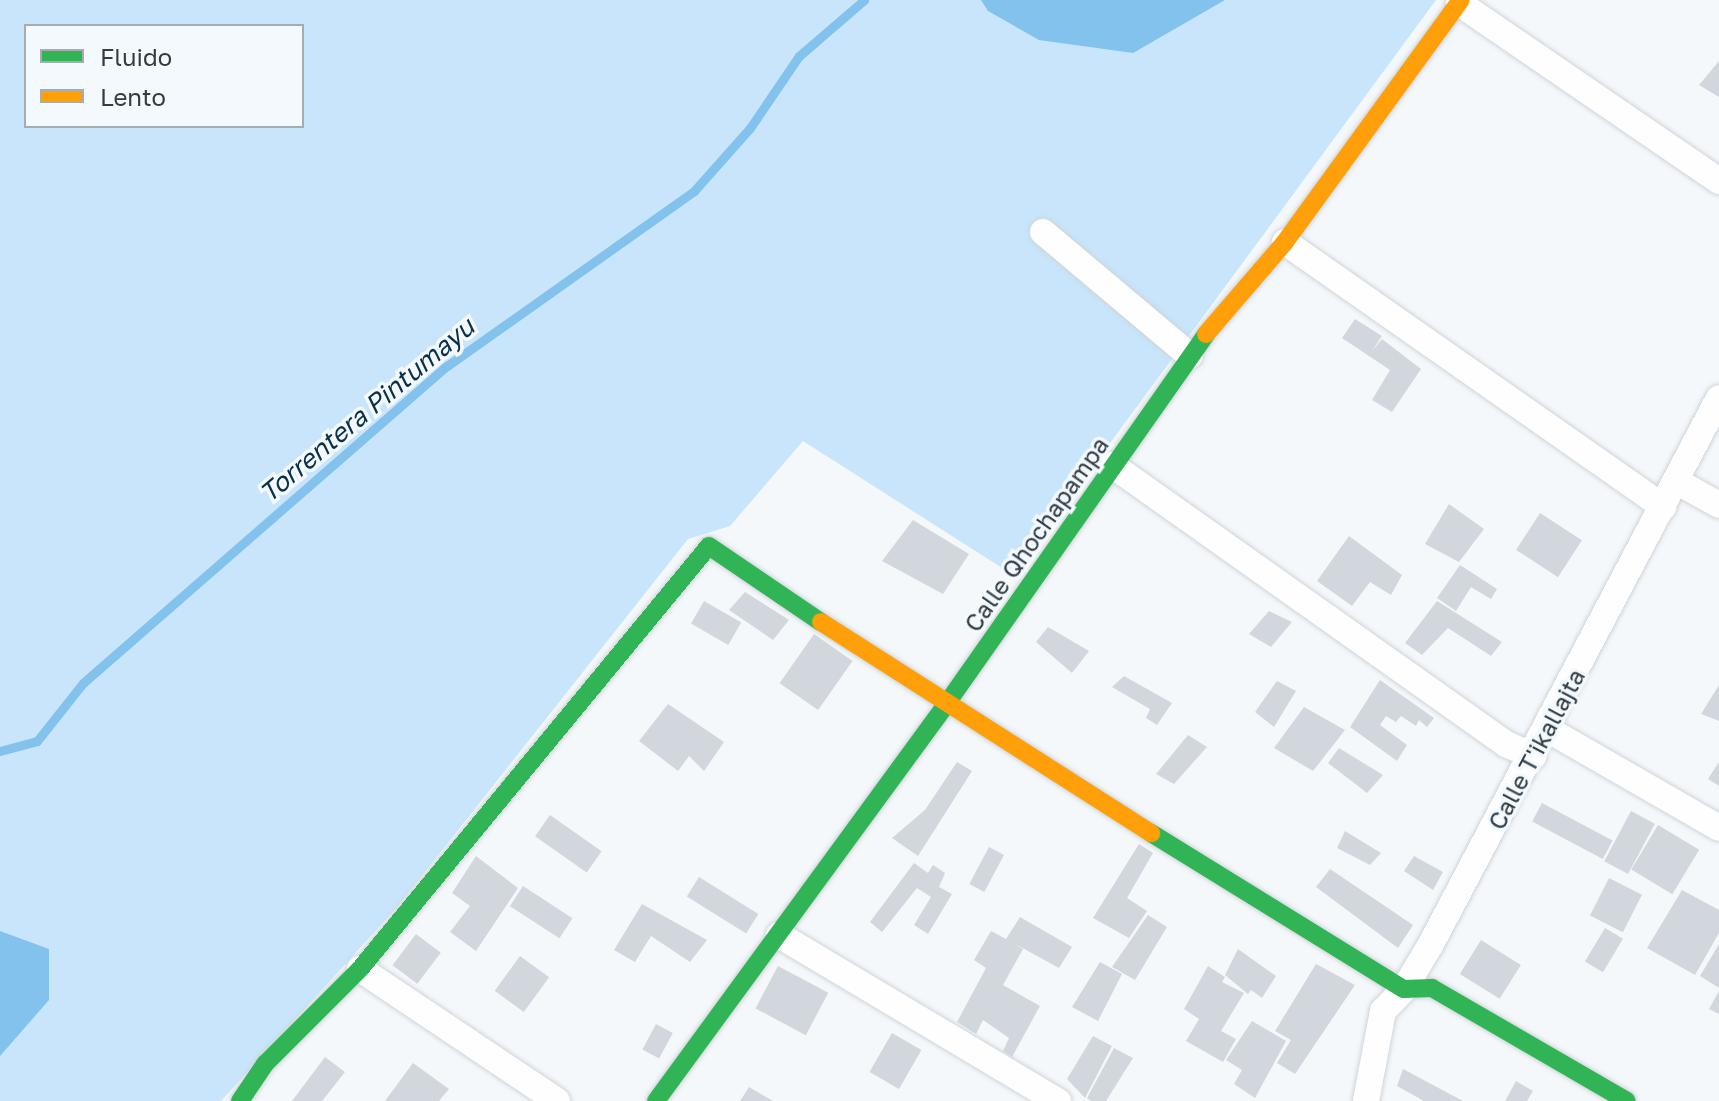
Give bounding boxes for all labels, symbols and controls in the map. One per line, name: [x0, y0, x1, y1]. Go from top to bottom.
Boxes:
legend: [24, 24, 304, 128]
text: Fluido: [100, 42, 172, 71]
text: Lento: [100, 82, 166, 111]
water label: Torrentera Pintumayu: [254, 311, 480, 509]
street label: Calle Qhochapampa: [958, 431, 1114, 637]
street label: Calle T'ikallajta: [1482, 664, 1590, 834]

